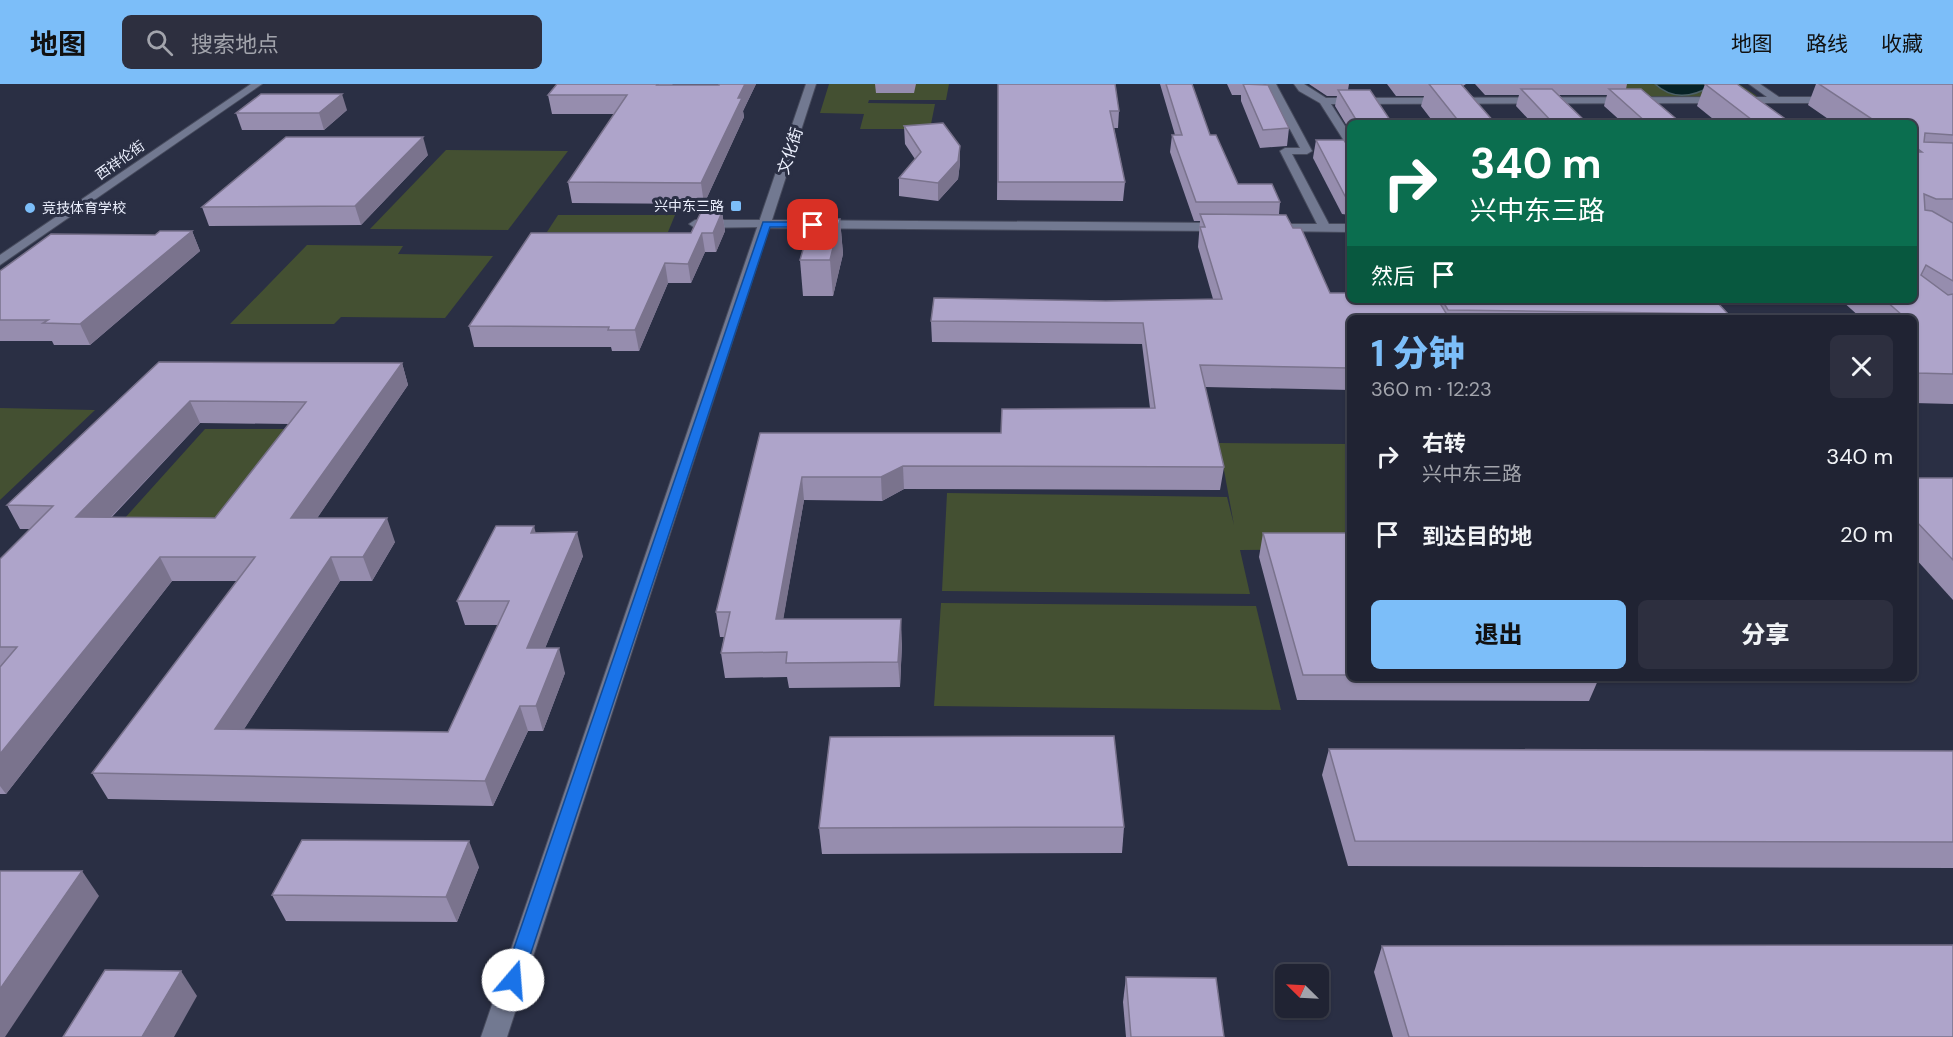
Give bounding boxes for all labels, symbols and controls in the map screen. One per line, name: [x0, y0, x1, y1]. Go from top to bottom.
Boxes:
search box: [122, 15, 542, 69]
text: 地图: [30, 26, 86, 63]
icon: search: [143, 26, 176, 59]
text: 搜索地点: [191, 30, 279, 59]
text: 地图: [1731, 30, 1773, 58]
text: 路线: [1806, 30, 1848, 58]
text: 收藏: [1881, 30, 1923, 58]
street label: 文化街: [773, 125, 807, 177]
text: 340 m: [1470, 136, 1602, 191]
street label: 西祥伦街: [92, 137, 148, 183]
icon: right: [1371, 144, 1449, 222]
text: 兴中东三路: [1470, 193, 1605, 228]
place label: 兴中东三路: [654, 197, 724, 215]
place label: 竞技体育学校: [42, 199, 126, 217]
marker: 兴中东三路: [729, 199, 743, 213]
pin: [787, 199, 838, 250]
marker: 竞技体育学校: [23, 201, 37, 215]
icon: arrive: [796, 208, 829, 241]
icon: arrive: [1427, 258, 1460, 291]
text: 然后: [1371, 262, 1415, 291]
text: 1 分钟: [1371, 330, 1465, 377]
button: close: [1830, 335, 1893, 398]
text: 360 m · 12:23: [1371, 376, 1492, 402]
text: 右转: [1422, 429, 1466, 458]
icon: right: [1371, 440, 1404, 473]
text: 340 m: [1826, 442, 1893, 471]
text: 兴中东三路: [1422, 461, 1522, 487]
icon: arrive: [1371, 518, 1404, 551]
text: 20 m: [1840, 520, 1893, 549]
text: 到达目的地: [1422, 522, 1532, 551]
button: 退出: [1371, 600, 1626, 669]
button: 分享: [1638, 600, 1893, 669]
position arrow: [481, 948, 545, 1012]
north arrow: [1275, 964, 1329, 1018]
map controls: [1275, 964, 1329, 1018]

